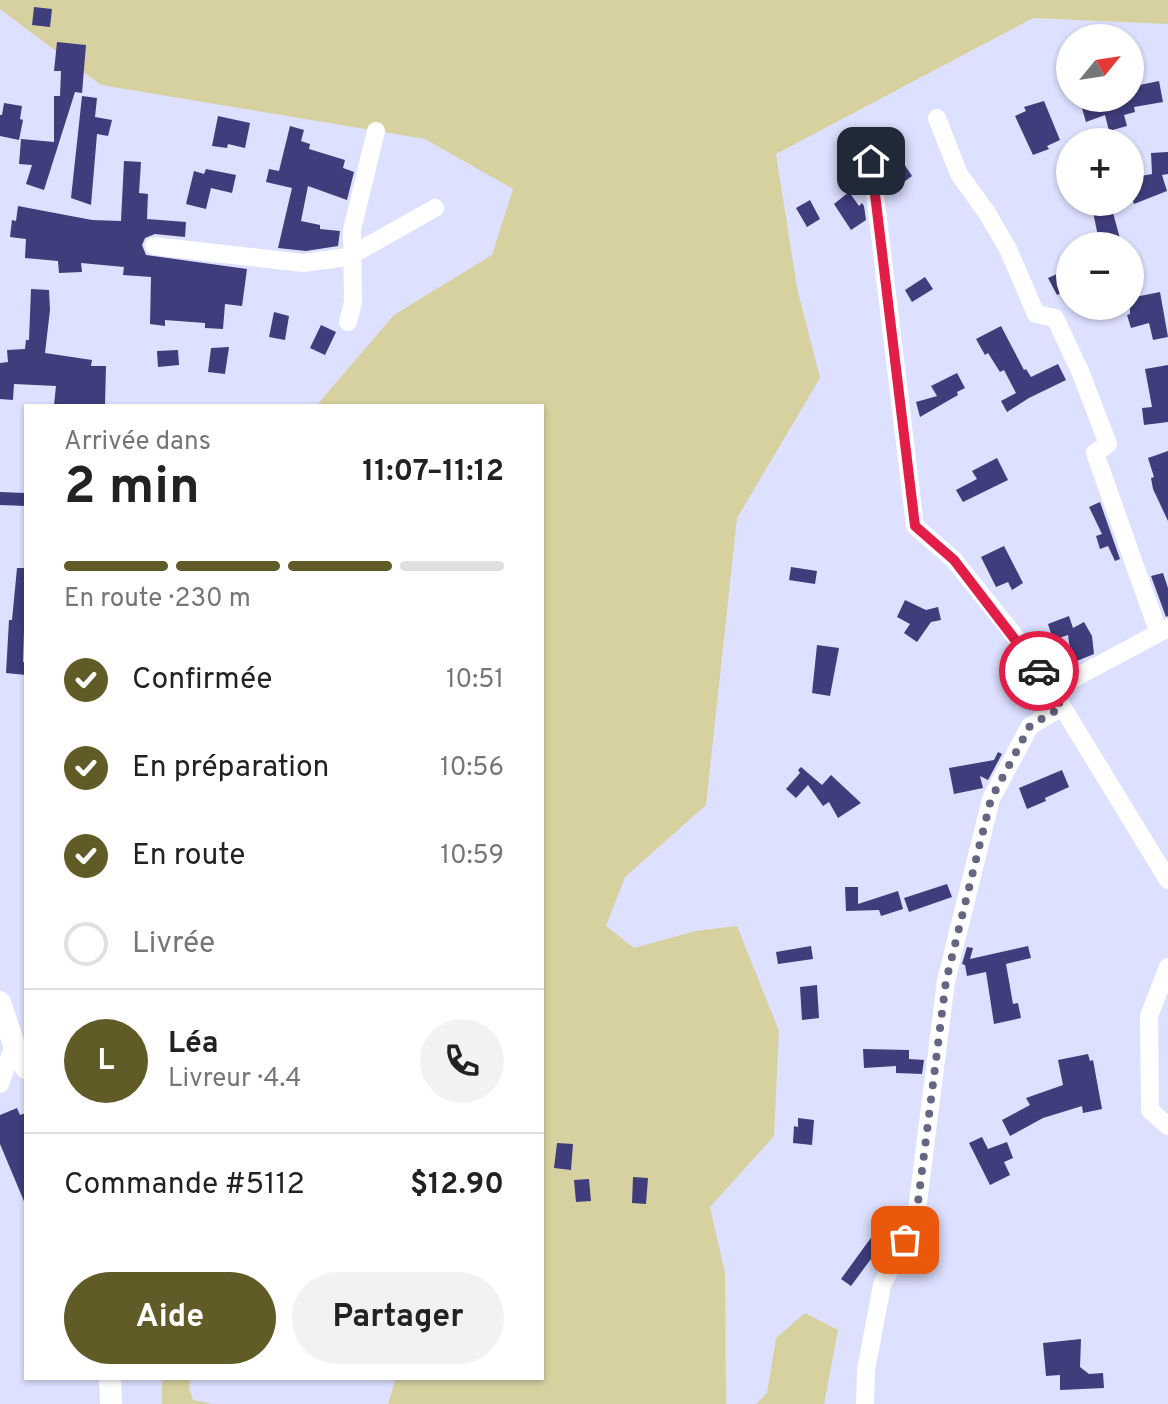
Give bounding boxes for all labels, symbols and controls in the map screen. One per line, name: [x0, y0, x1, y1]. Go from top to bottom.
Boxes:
north arrow: [1056, 24, 1144, 112]
map controls: [1056, 24, 1144, 320]
pin: [837, 127, 905, 195]
button: +: [1056, 128, 1144, 216]
icon: home: [849, 139, 893, 183]
button: −: [1056, 232, 1144, 320]
text: Arrivée dans: [64, 426, 211, 459]
text: 11:07–11:12: [362, 454, 504, 491]
text: 2 min: [64, 456, 200, 522]
text: En route · 230 m: [64, 583, 251, 616]
courier: [999, 631, 1079, 711]
icon: car: [1017, 649, 1061, 693]
icon: check: [64, 658, 108, 702]
text: Confirmée: [132, 662, 272, 699]
text: 10:51: [446, 664, 504, 697]
icon: check: [64, 746, 108, 790]
text: En préparation: [132, 750, 329, 787]
text: 10:56: [440, 752, 504, 785]
icon: check: [64, 834, 108, 878]
text: En route: [132, 838, 246, 875]
text: 10:59: [440, 840, 504, 873]
text: Livrée: [132, 926, 215, 963]
button: phone: [420, 1019, 504, 1103]
text: Léa: [168, 1026, 218, 1063]
text: L: [98, 1043, 114, 1080]
text: Livreur · 4.4: [168, 1063, 301, 1096]
text: Commande #5112: [64, 1167, 305, 1204]
text: $12.90: [410, 1167, 504, 1204]
pin: [871, 1206, 939, 1274]
icon: bag: [883, 1218, 927, 1262]
button: Aide: [64, 1272, 276, 1364]
button: Partager: [292, 1272, 504, 1364]

